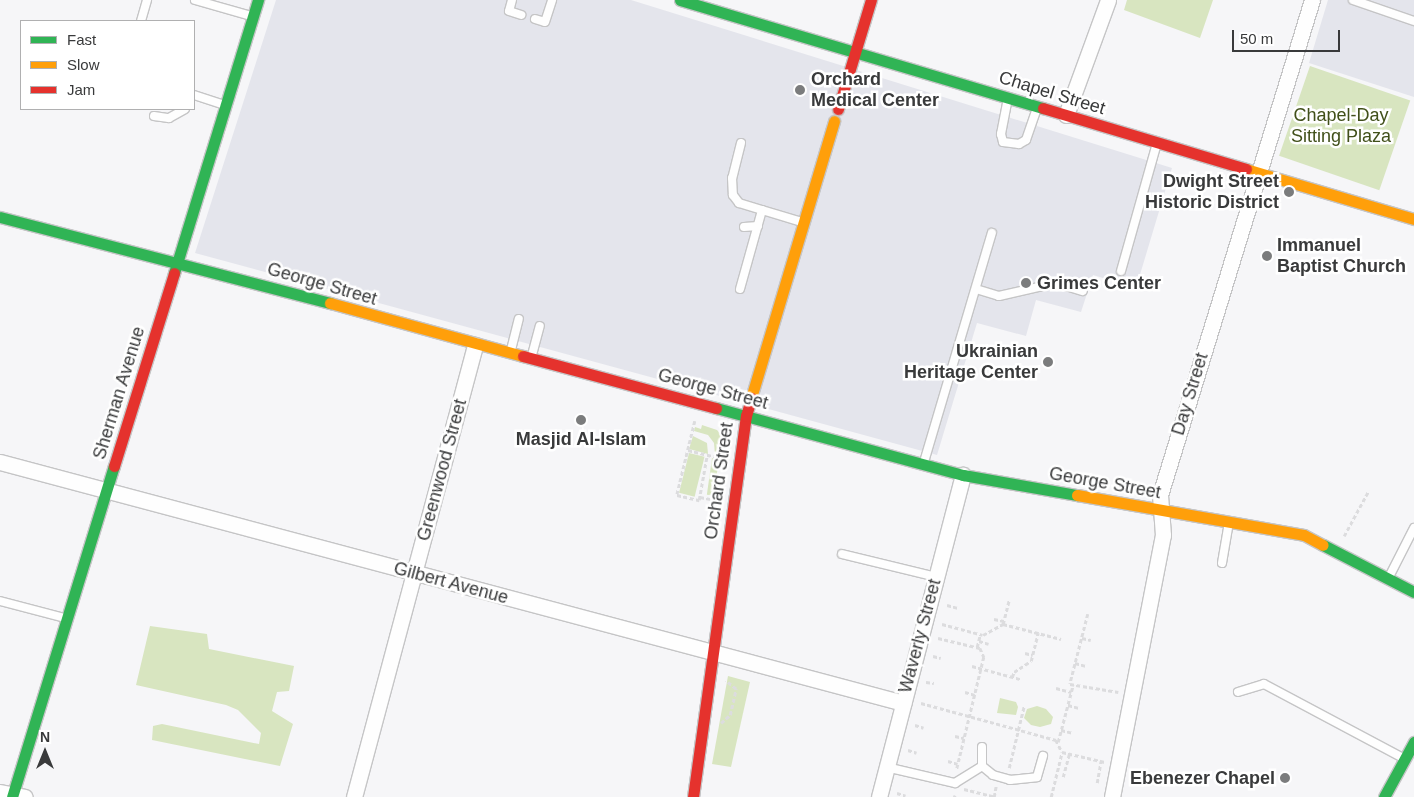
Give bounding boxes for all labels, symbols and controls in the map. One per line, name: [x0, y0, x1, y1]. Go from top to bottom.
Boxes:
legend: [20, 20, 195, 110]
scale bar: [1234, 20, 1342, 52]
text: 50 m: [1240, 30, 1273, 47]
text: Fast: [67, 31, 96, 48]
text: Slow: [67, 56, 100, 73]
street label: Chapel Street: [996, 67, 1108, 119]
place label: Orchard Medical Center: [811, 69, 939, 112]
text: Jam: [67, 81, 95, 98]
marker: Orchard Medical Center: [793, 83, 807, 97]
park label: Chapel-Day Sitting Plaza: [1291, 105, 1391, 148]
place label: Dwight Street Historic District: [1145, 171, 1279, 213]
marker: Dwight Street Historic District: [1283, 186, 1295, 198]
place label: Immanuel Baptist Church: [1277, 235, 1406, 278]
marker: Immanuel Baptist Church: [1261, 250, 1273, 262]
street label: George Street: [265, 258, 379, 310]
place label: Grimes Center: [1037, 272, 1161, 294]
marker: Grimes Center: [1019, 276, 1033, 290]
street label: Sherman Avenue: [88, 323, 150, 463]
place label: Ukrainian Heritage Center: [904, 341, 1038, 384]
street label: Day Street: [1167, 350, 1213, 438]
marker: Ukrainian Heritage Center: [1042, 356, 1054, 368]
street label: George Street: [656, 364, 770, 414]
street label: Greenwood Street: [413, 397, 471, 543]
marker: Masjid Al-Islam: [575, 414, 587, 426]
street label: Orchard Street: [700, 421, 738, 541]
place label: Masjid Al-Islam: [515, 428, 647, 450]
street label: George Street: [1047, 463, 1163, 503]
street label: Gilbert Avenue: [391, 557, 511, 609]
street label: Waverly Street: [894, 577, 946, 695]
north arrow: [20, 727, 70, 777]
text: N: [40, 729, 50, 745]
place label: Ebenezer Chapel: [1130, 767, 1275, 789]
marker: Ebenezer Chapel: [1279, 772, 1291, 784]

